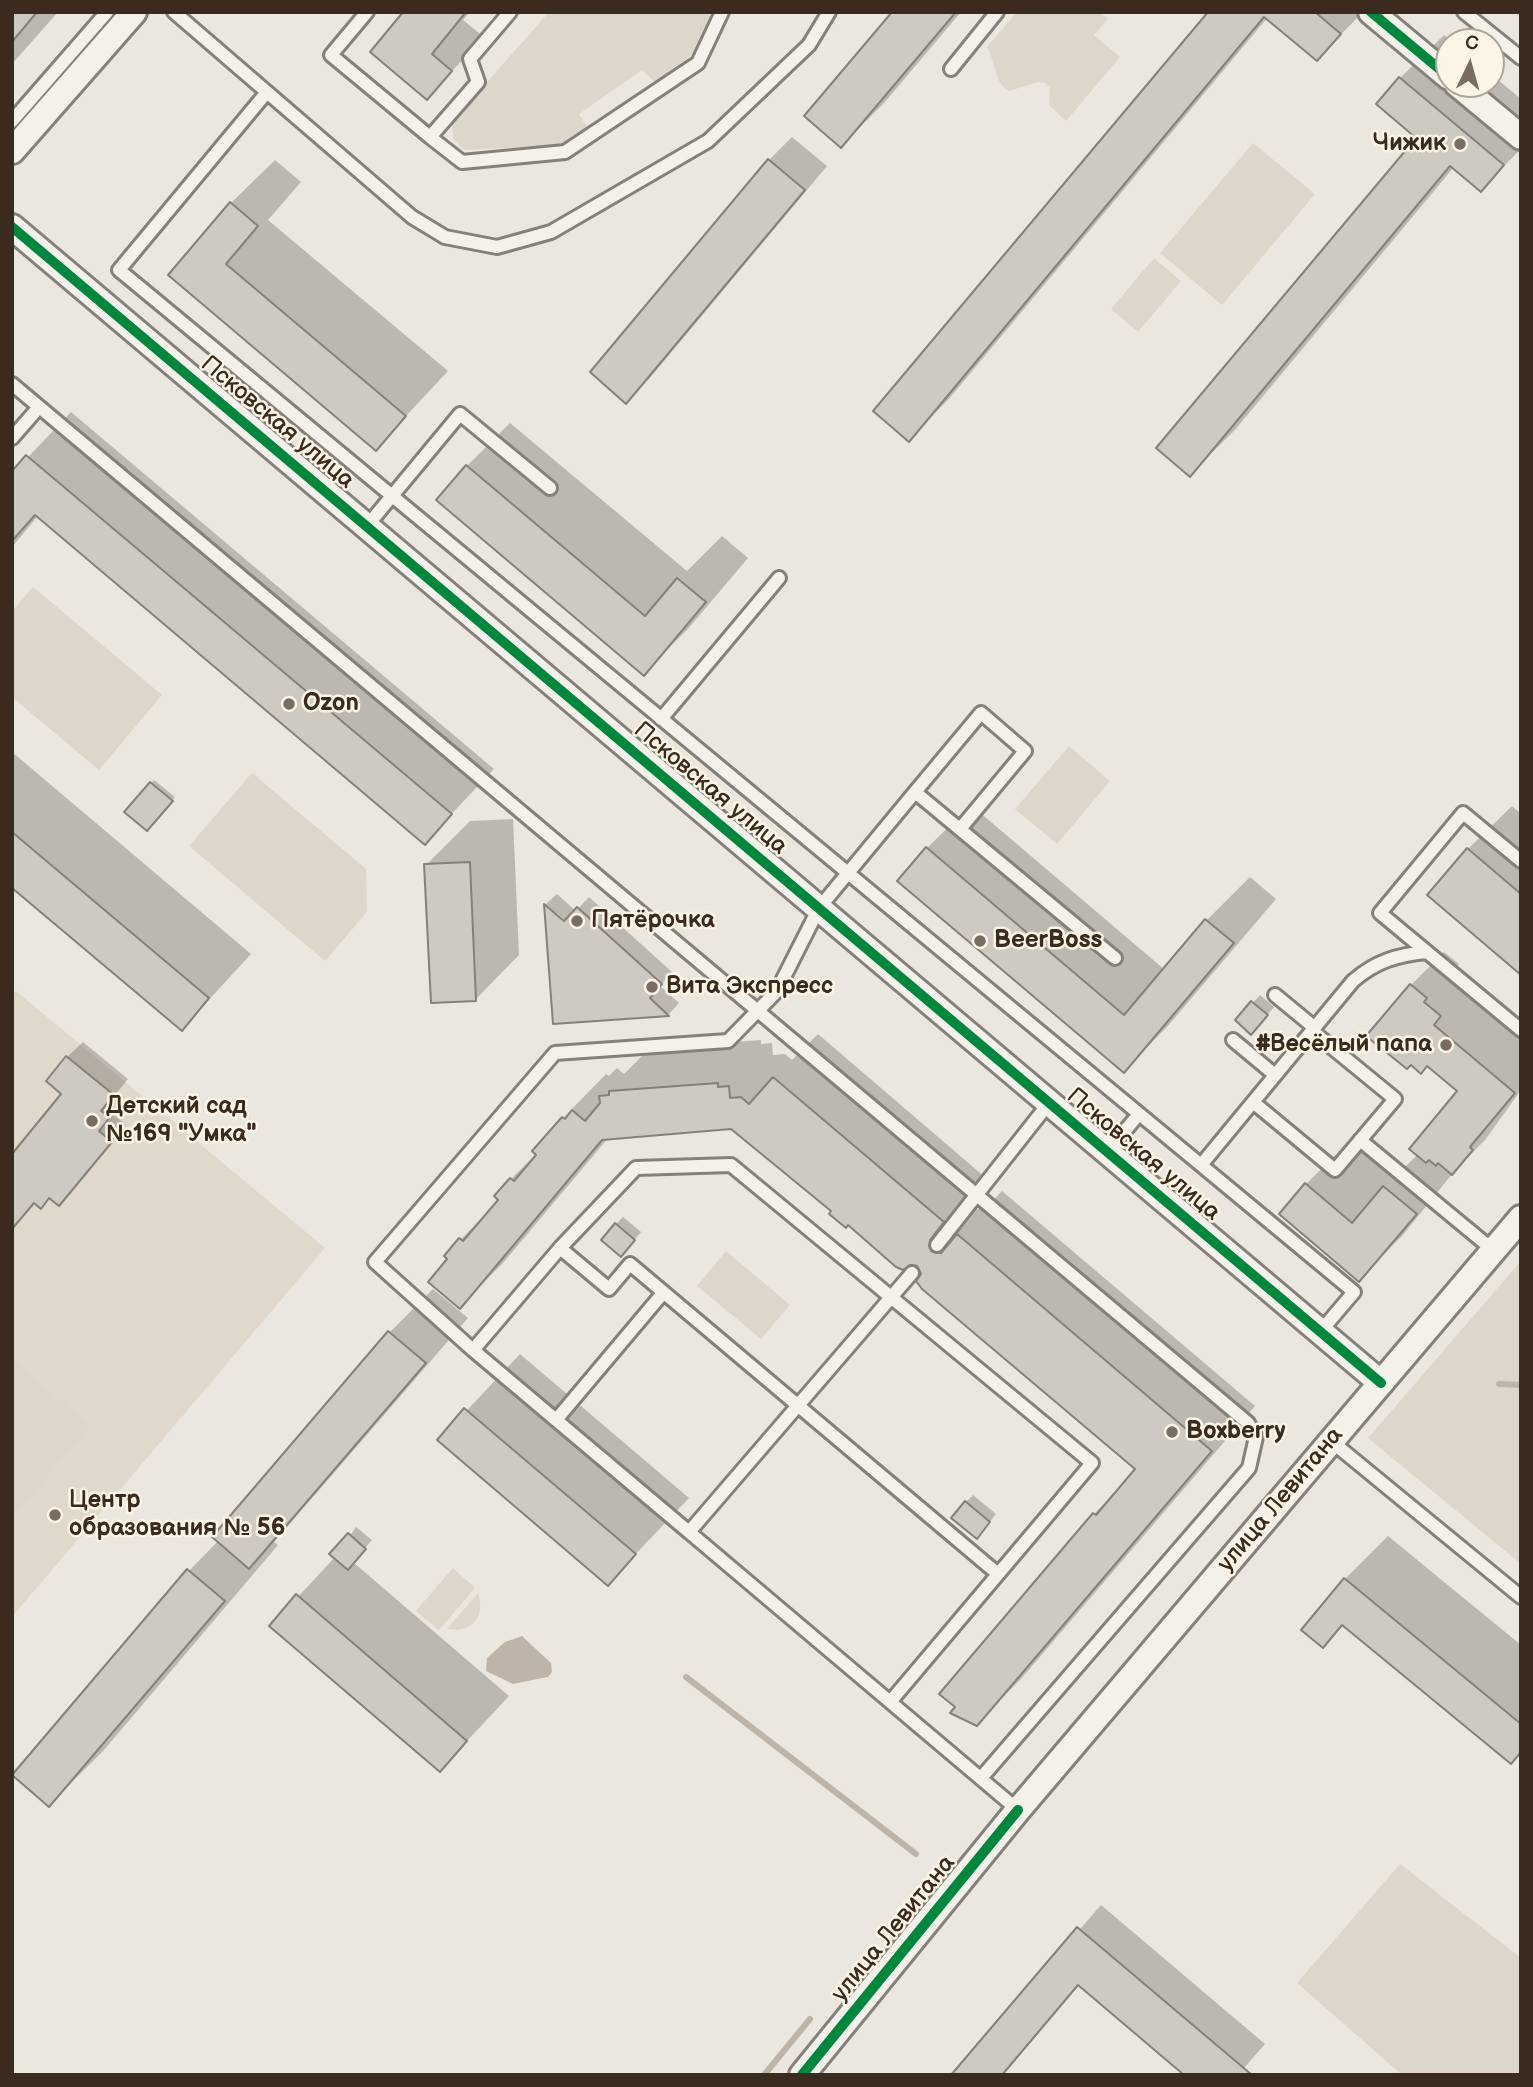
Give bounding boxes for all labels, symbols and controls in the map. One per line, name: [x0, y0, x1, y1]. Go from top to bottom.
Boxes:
north arrow: [1435, 28, 1505, 98]
text: С: [1464, 32, 1479, 56]
place label: Чижик: [1373, 130, 1446, 158]
marker: Чижик: [1452, 136, 1468, 152]
street label: Псковская улица: [194, 350, 360, 496]
place label: Ozon: [303, 690, 359, 718]
marker: Ozon: [281, 696, 297, 712]
street label: Псковская улица: [627, 716, 793, 862]
place label: Пятёрочка: [591, 907, 715, 935]
marker: Пятёрочка: [569, 913, 585, 929]
place label: BeerBoss: [994, 927, 1102, 955]
marker: BeerBoss: [972, 933, 988, 949]
place label: Вита Экспресс: [666, 973, 833, 1001]
marker: Вита Экспресс: [644, 979, 660, 995]
place label: #Весёлый папа: [1255, 1031, 1432, 1059]
marker: #Весёлый папа: [1438, 1037, 1454, 1053]
street label: Псковская улица: [1060, 1082, 1226, 1228]
place label: Детский сад №169 "Умка": [106, 1093, 257, 1149]
marker: Детский сад №169 "Умка": [84, 1113, 100, 1129]
place label: Boxberry: [1186, 1418, 1285, 1446]
street label: улица Левитана: [1212, 1422, 1350, 1578]
marker: Boxberry: [1164, 1424, 1180, 1440]
place label: Центр образования № 56: [69, 1487, 285, 1543]
marker: Центр образования № 56: [47, 1507, 63, 1523]
street label: улица Левитана: [826, 1850, 962, 2008]

